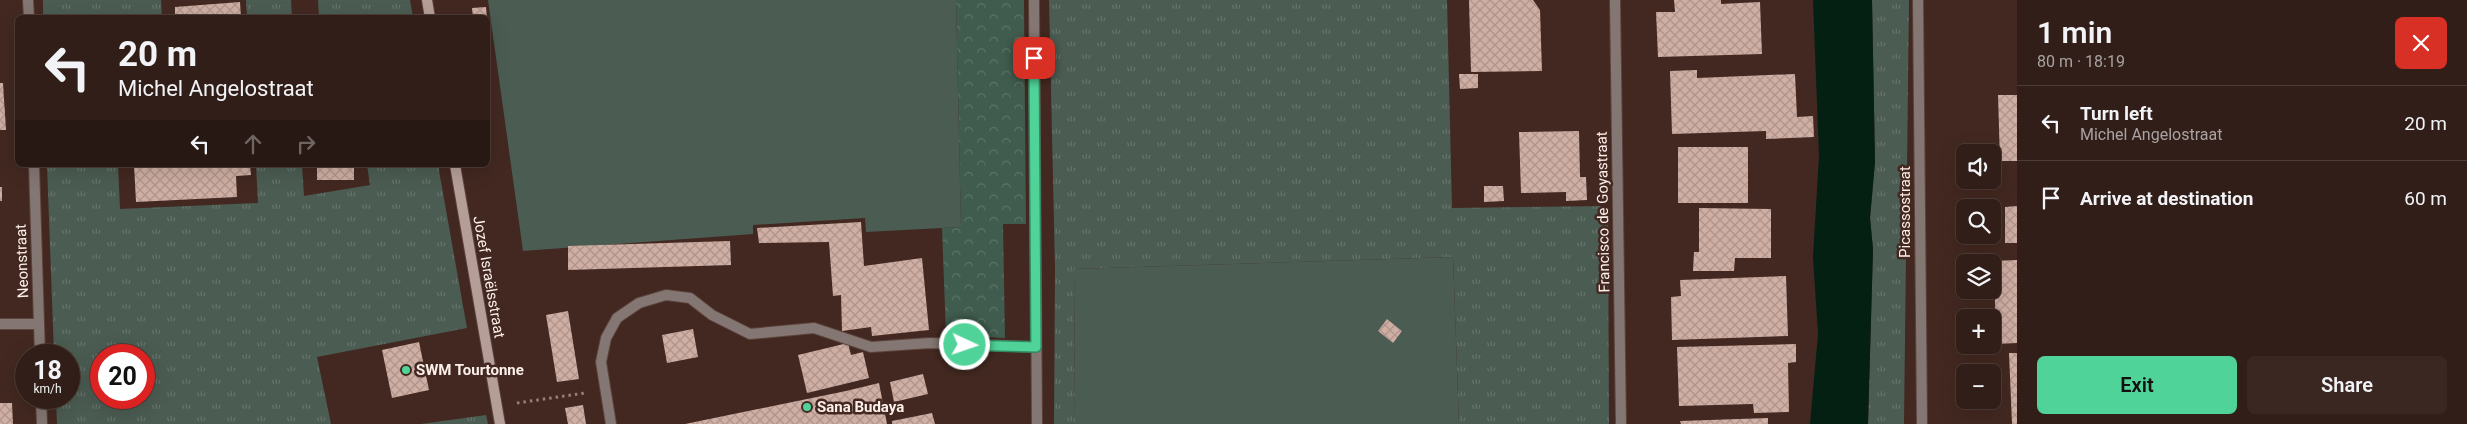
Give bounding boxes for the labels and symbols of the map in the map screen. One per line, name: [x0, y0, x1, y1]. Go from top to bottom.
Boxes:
pin: [1013, 37, 1055, 79]
street label: Francisco de Goyastraat: [1593, 131, 1613, 293]
street label: Picassostraat: [1896, 166, 1914, 258]
street label: Jozef Israëlsstraat: [469, 215, 509, 340]
street label: Neonstraat: [12, 224, 32, 298]
position arrow: [938, 318, 990, 370]
speed limit sign: 20: [90, 344, 155, 409]
place label: SWM Tourtonne: [416, 361, 524, 379]
marker: SWM Tourtonne: [400, 364, 412, 376]
place label: Sana Budaya: [817, 398, 904, 416]
marker: Sana Budaya: [801, 401, 813, 413]

